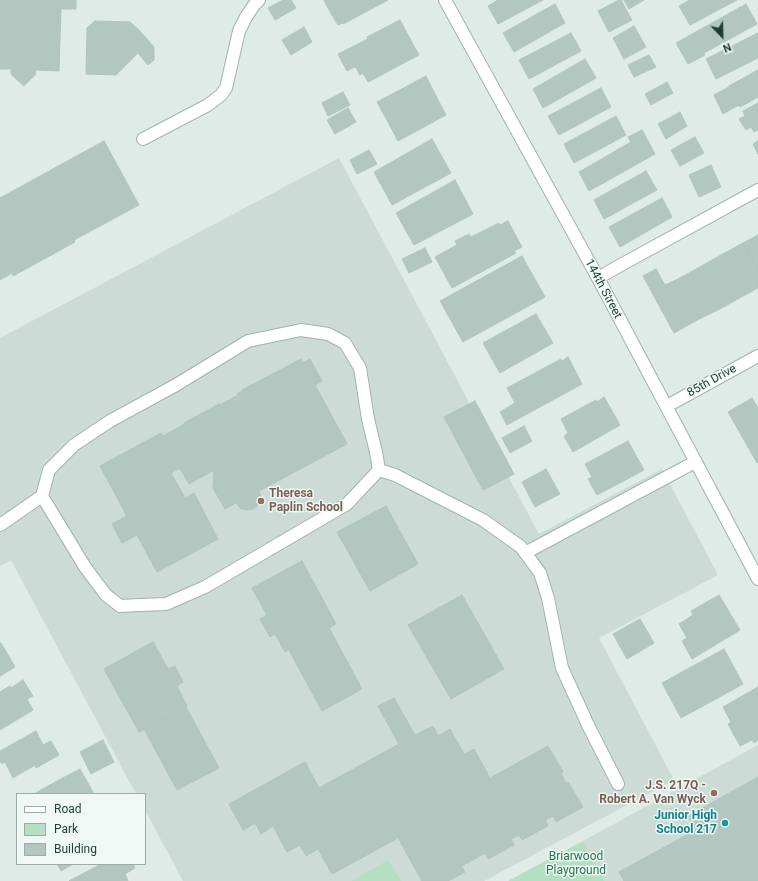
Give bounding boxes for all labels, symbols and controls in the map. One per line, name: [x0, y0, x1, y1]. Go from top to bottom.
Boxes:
north arrow: [702, 16, 742, 56]
text: N: [721, 40, 733, 55]
street label: 144th Street: [581, 257, 625, 321]
street label: 85th Drive: [685, 362, 739, 400]
place label: Theresa Paplin School: [269, 487, 343, 515]
marker: Theresa Paplin School: [256, 496, 266, 506]
place label: J.S. 217Q - Robert A. Van Wyck: [599, 779, 706, 807]
marker: J.S. 217Q - Robert A. Van Wyck: [709, 788, 719, 798]
legend: [16, 793, 146, 865]
text: Road: [54, 802, 82, 816]
place label: Junior High School 217: [654, 809, 717, 837]
marker: Junior High School 217: [720, 818, 730, 828]
text: Park: [54, 822, 78, 836]
text: Building: [54, 842, 97, 856]
park label: Briarwood Playground: [546, 850, 606, 878]

